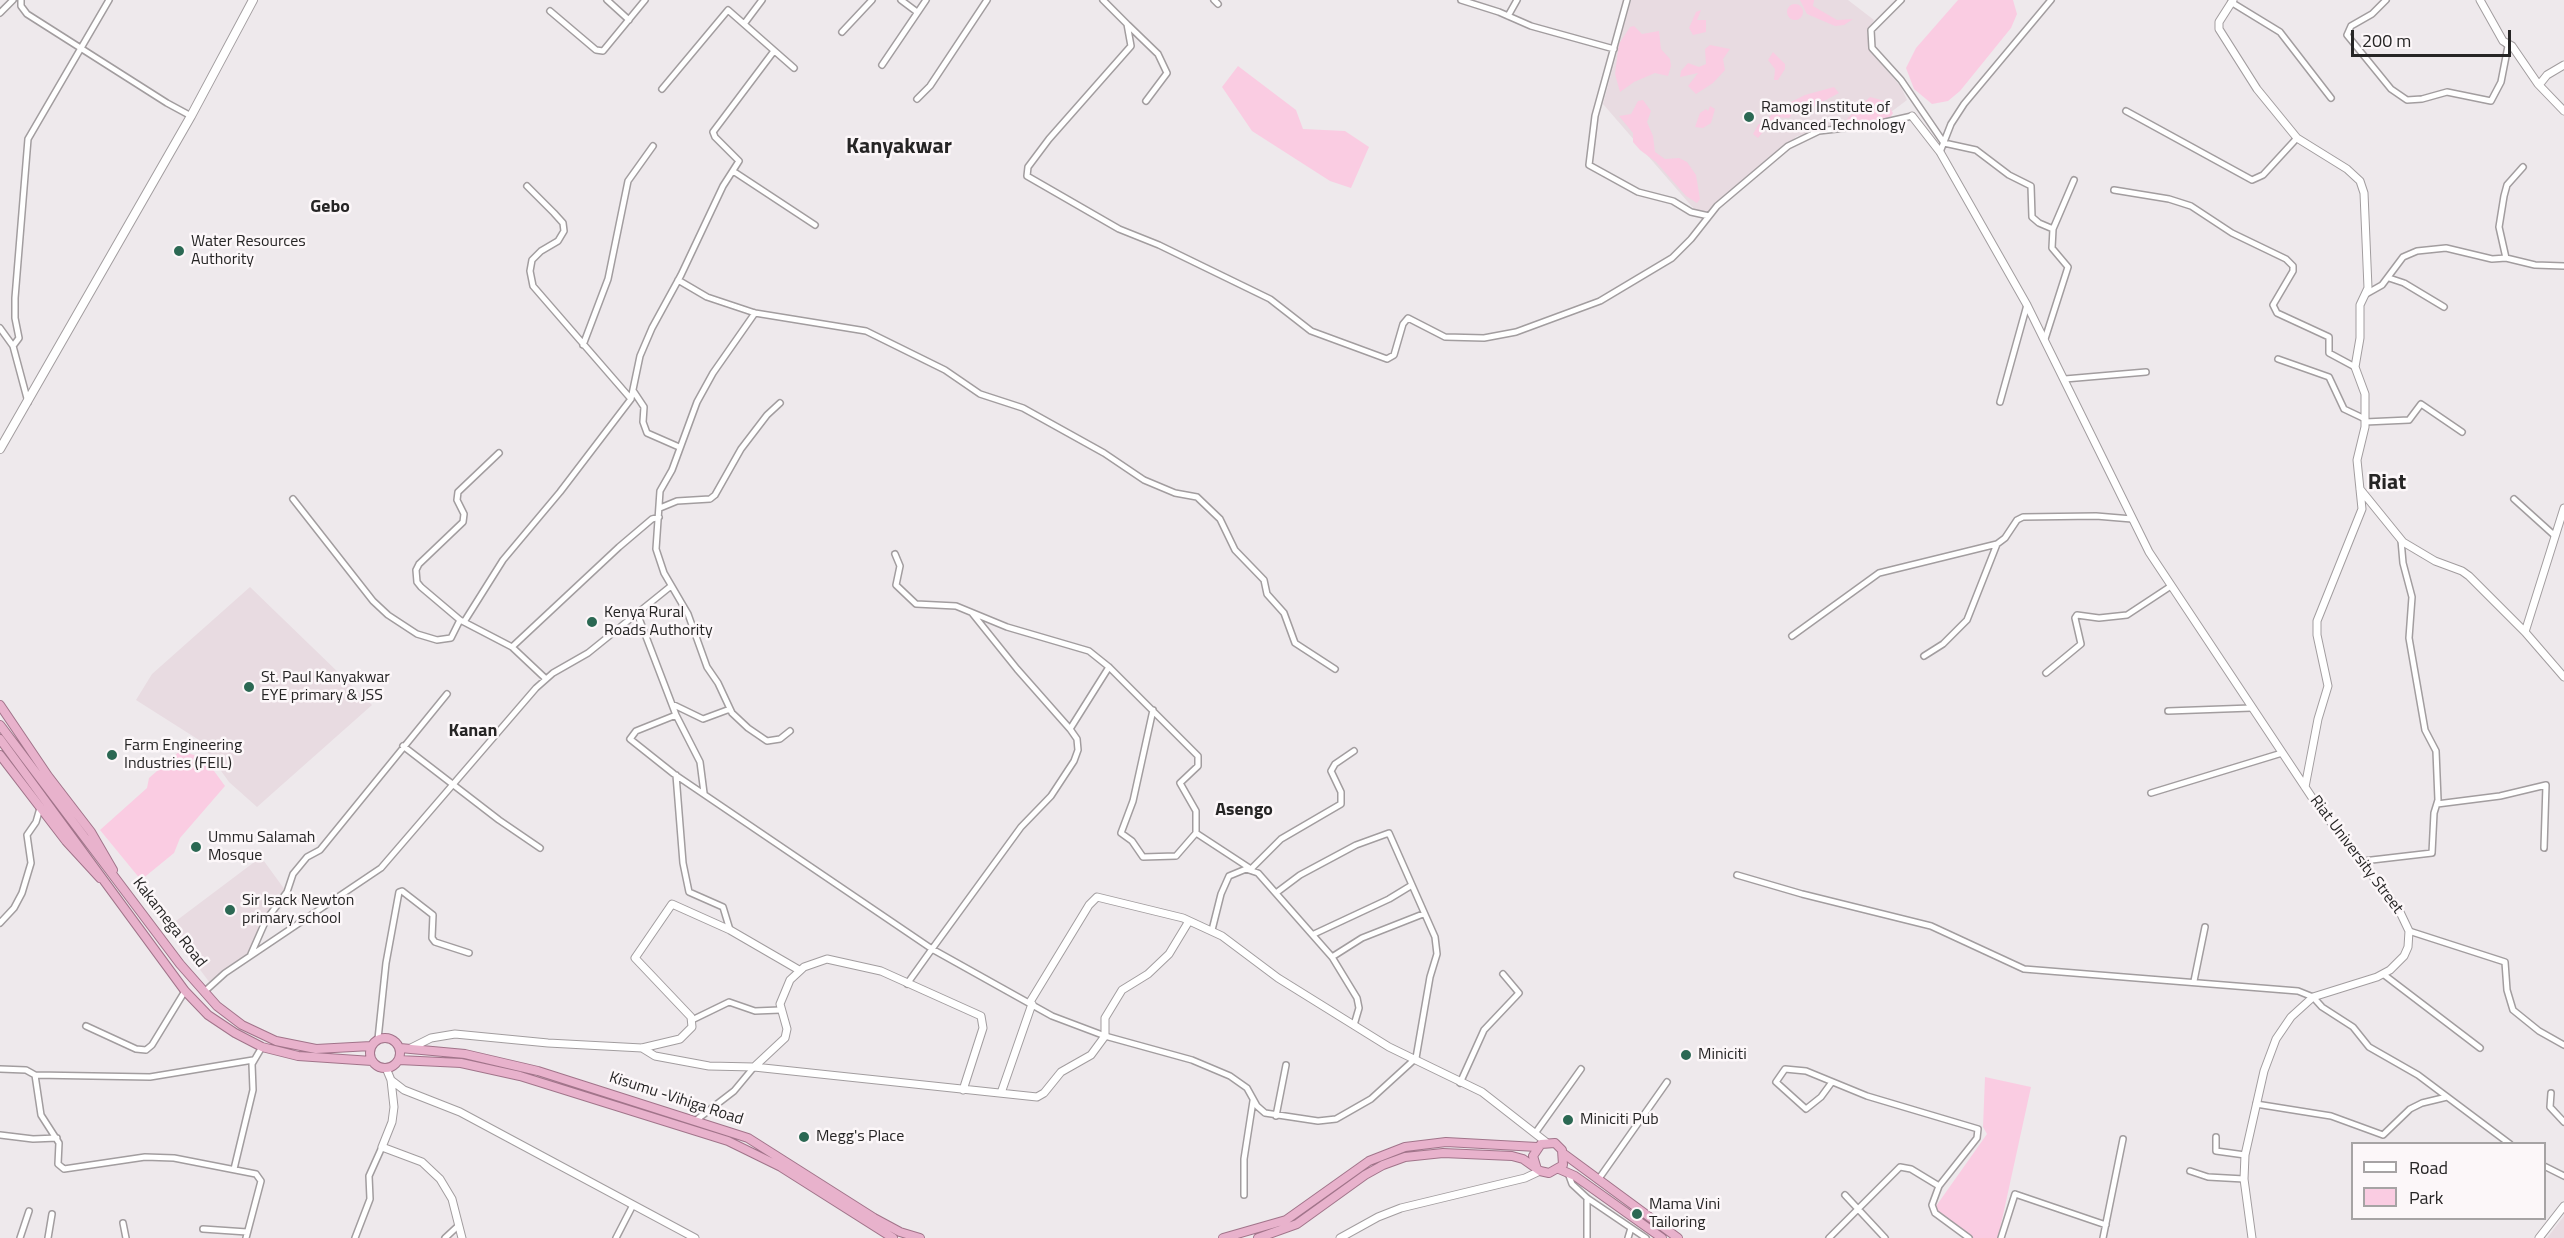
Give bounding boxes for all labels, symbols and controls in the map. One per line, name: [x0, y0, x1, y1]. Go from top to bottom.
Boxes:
scale bar: [2354, 18, 2514, 56]
text: 200 m: [2362, 27, 2411, 54]
place label: Ramogi Institute of Advanced Technology: [1761, 98, 1906, 136]
marker: Ramogi Institute of Advanced Technology: [1742, 110, 1756, 124]
district label: Kanyakwar: [846, 135, 952, 161]
district label: Gebo: [310, 197, 350, 219]
place label: Water Resources Authority: [191, 232, 306, 270]
marker: Water Resources Authority: [172, 244, 186, 258]
district label: Riat: [2368, 471, 2406, 497]
place label: Kenya Rural Roads Authority: [604, 603, 713, 641]
marker: Kenya Rural Roads Authority: [585, 615, 599, 629]
place label: St. Paul Kanyakwar EYE primary & JSS: [261, 668, 390, 706]
marker: St. Paul Kanyakwar EYE primary & JSS: [242, 680, 256, 694]
district label: Kanan: [449, 721, 497, 743]
place label: Farm Engineering Industries (FEIL): [124, 736, 242, 774]
marker: Farm Engineering Industries (FEIL): [105, 748, 119, 762]
street label: Riat University Street: [2305, 792, 2407, 918]
district label: Asengo: [1215, 800, 1273, 822]
place label: Ummu Salamah Mosque: [208, 828, 315, 866]
marker: Ummu Salamah Mosque: [189, 840, 203, 854]
street label: Kakamega Road: [128, 874, 210, 972]
place label: Sir Isack Newton primary school: [242, 891, 354, 929]
marker: Sir Isack Newton primary school: [223, 903, 237, 917]
place label: Miniciti: [1698, 1045, 1747, 1065]
marker: Miniciti: [1679, 1048, 1693, 1062]
street label: Kisumu -Vihiga Road: [607, 1068, 745, 1130]
place label: Miniciti Pub: [1580, 1110, 1659, 1130]
marker: Miniciti Pub: [1561, 1113, 1575, 1127]
place label: Megg's Place: [816, 1127, 904, 1147]
marker: Megg's Place: [797, 1130, 811, 1144]
legend: [2351, 1142, 2546, 1220]
text: Road: [2409, 1154, 2448, 1181]
text: Park: [2409, 1184, 2443, 1211]
place label: Mama Vini Tailoring: [1649, 1195, 1720, 1233]
marker: Mama Vini Tailoring: [1630, 1207, 1644, 1221]

